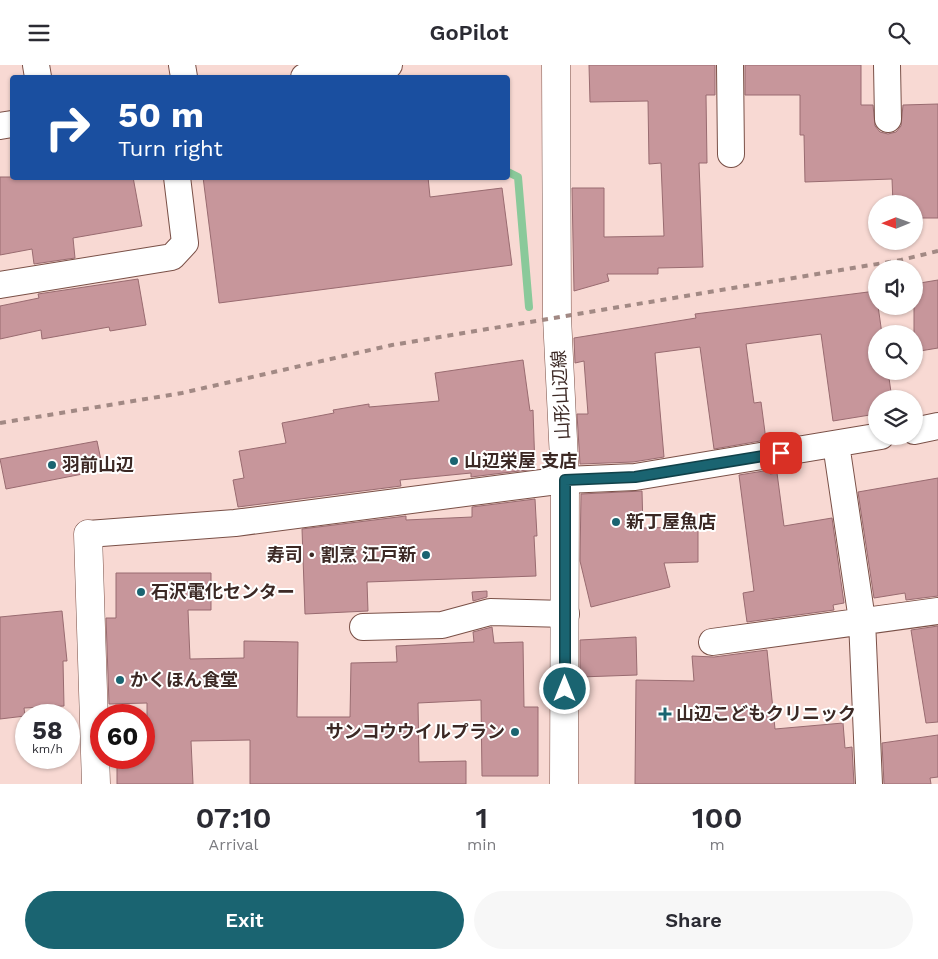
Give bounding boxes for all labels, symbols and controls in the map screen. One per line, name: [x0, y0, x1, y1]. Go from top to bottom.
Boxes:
icon: menu: [25, 19, 53, 47]
icon: search: [885, 19, 913, 47]
text: GoPilot: [430, 20, 508, 45]
text: 50 m: [118, 94, 204, 136]
icon: right: [35, 95, 100, 160]
text: Turn right: [118, 136, 223, 161]
north arrow: [868, 195, 922, 250]
map controls: [868, 195, 923, 445]
button: sound: [868, 260, 923, 315]
button: search: [868, 325, 923, 380]
street label: 山形山辺線: [548, 350, 573, 441]
button: layers: [868, 390, 923, 445]
pin: [760, 432, 802, 474]
icon: arrive: [767, 439, 795, 467]
place label: 山辺栄屋 支店: [464, 450, 577, 471]
place label: 羽前山辺: [62, 454, 134, 475]
marker: 山辺栄屋 支店: [448, 455, 460, 467]
marker: 羽前山辺: [46, 459, 58, 471]
place label: 新丁屋魚店: [626, 511, 716, 532]
marker: 新丁屋魚店: [610, 516, 622, 528]
place label: 寿司・割烹 江戸新: [267, 544, 416, 565]
marker: 寿司・割烹 江戸新: [420, 549, 432, 561]
place label: 石沢電化センター: [151, 581, 295, 602]
marker: 石沢電化センター: [135, 586, 147, 598]
position arrow: [538, 662, 590, 714]
place label: かくほん食堂: [130, 669, 238, 690]
marker: かくほん食堂: [114, 674, 126, 686]
place label: 山辺こどもクリニック: [676, 703, 856, 724]
speed limit sign: 60: [90, 704, 155, 769]
marker: 山辺こどもクリニック: [658, 707, 672, 721]
text: 58: [32, 716, 63, 745]
place label: サンコウウイルプラン: [326, 721, 505, 742]
marker: サンコウウイルプラン: [509, 726, 521, 738]
text: km/h: [32, 742, 63, 756]
text: 07:10: [195, 800, 272, 835]
text: 1: [476, 800, 488, 835]
text: 100: [692, 800, 743, 835]
text: Arrival: [209, 835, 259, 854]
text: min: [467, 835, 497, 854]
text: m: [710, 835, 725, 854]
button: Exit: [25, 891, 464, 949]
button: Share: [474, 891, 913, 949]

